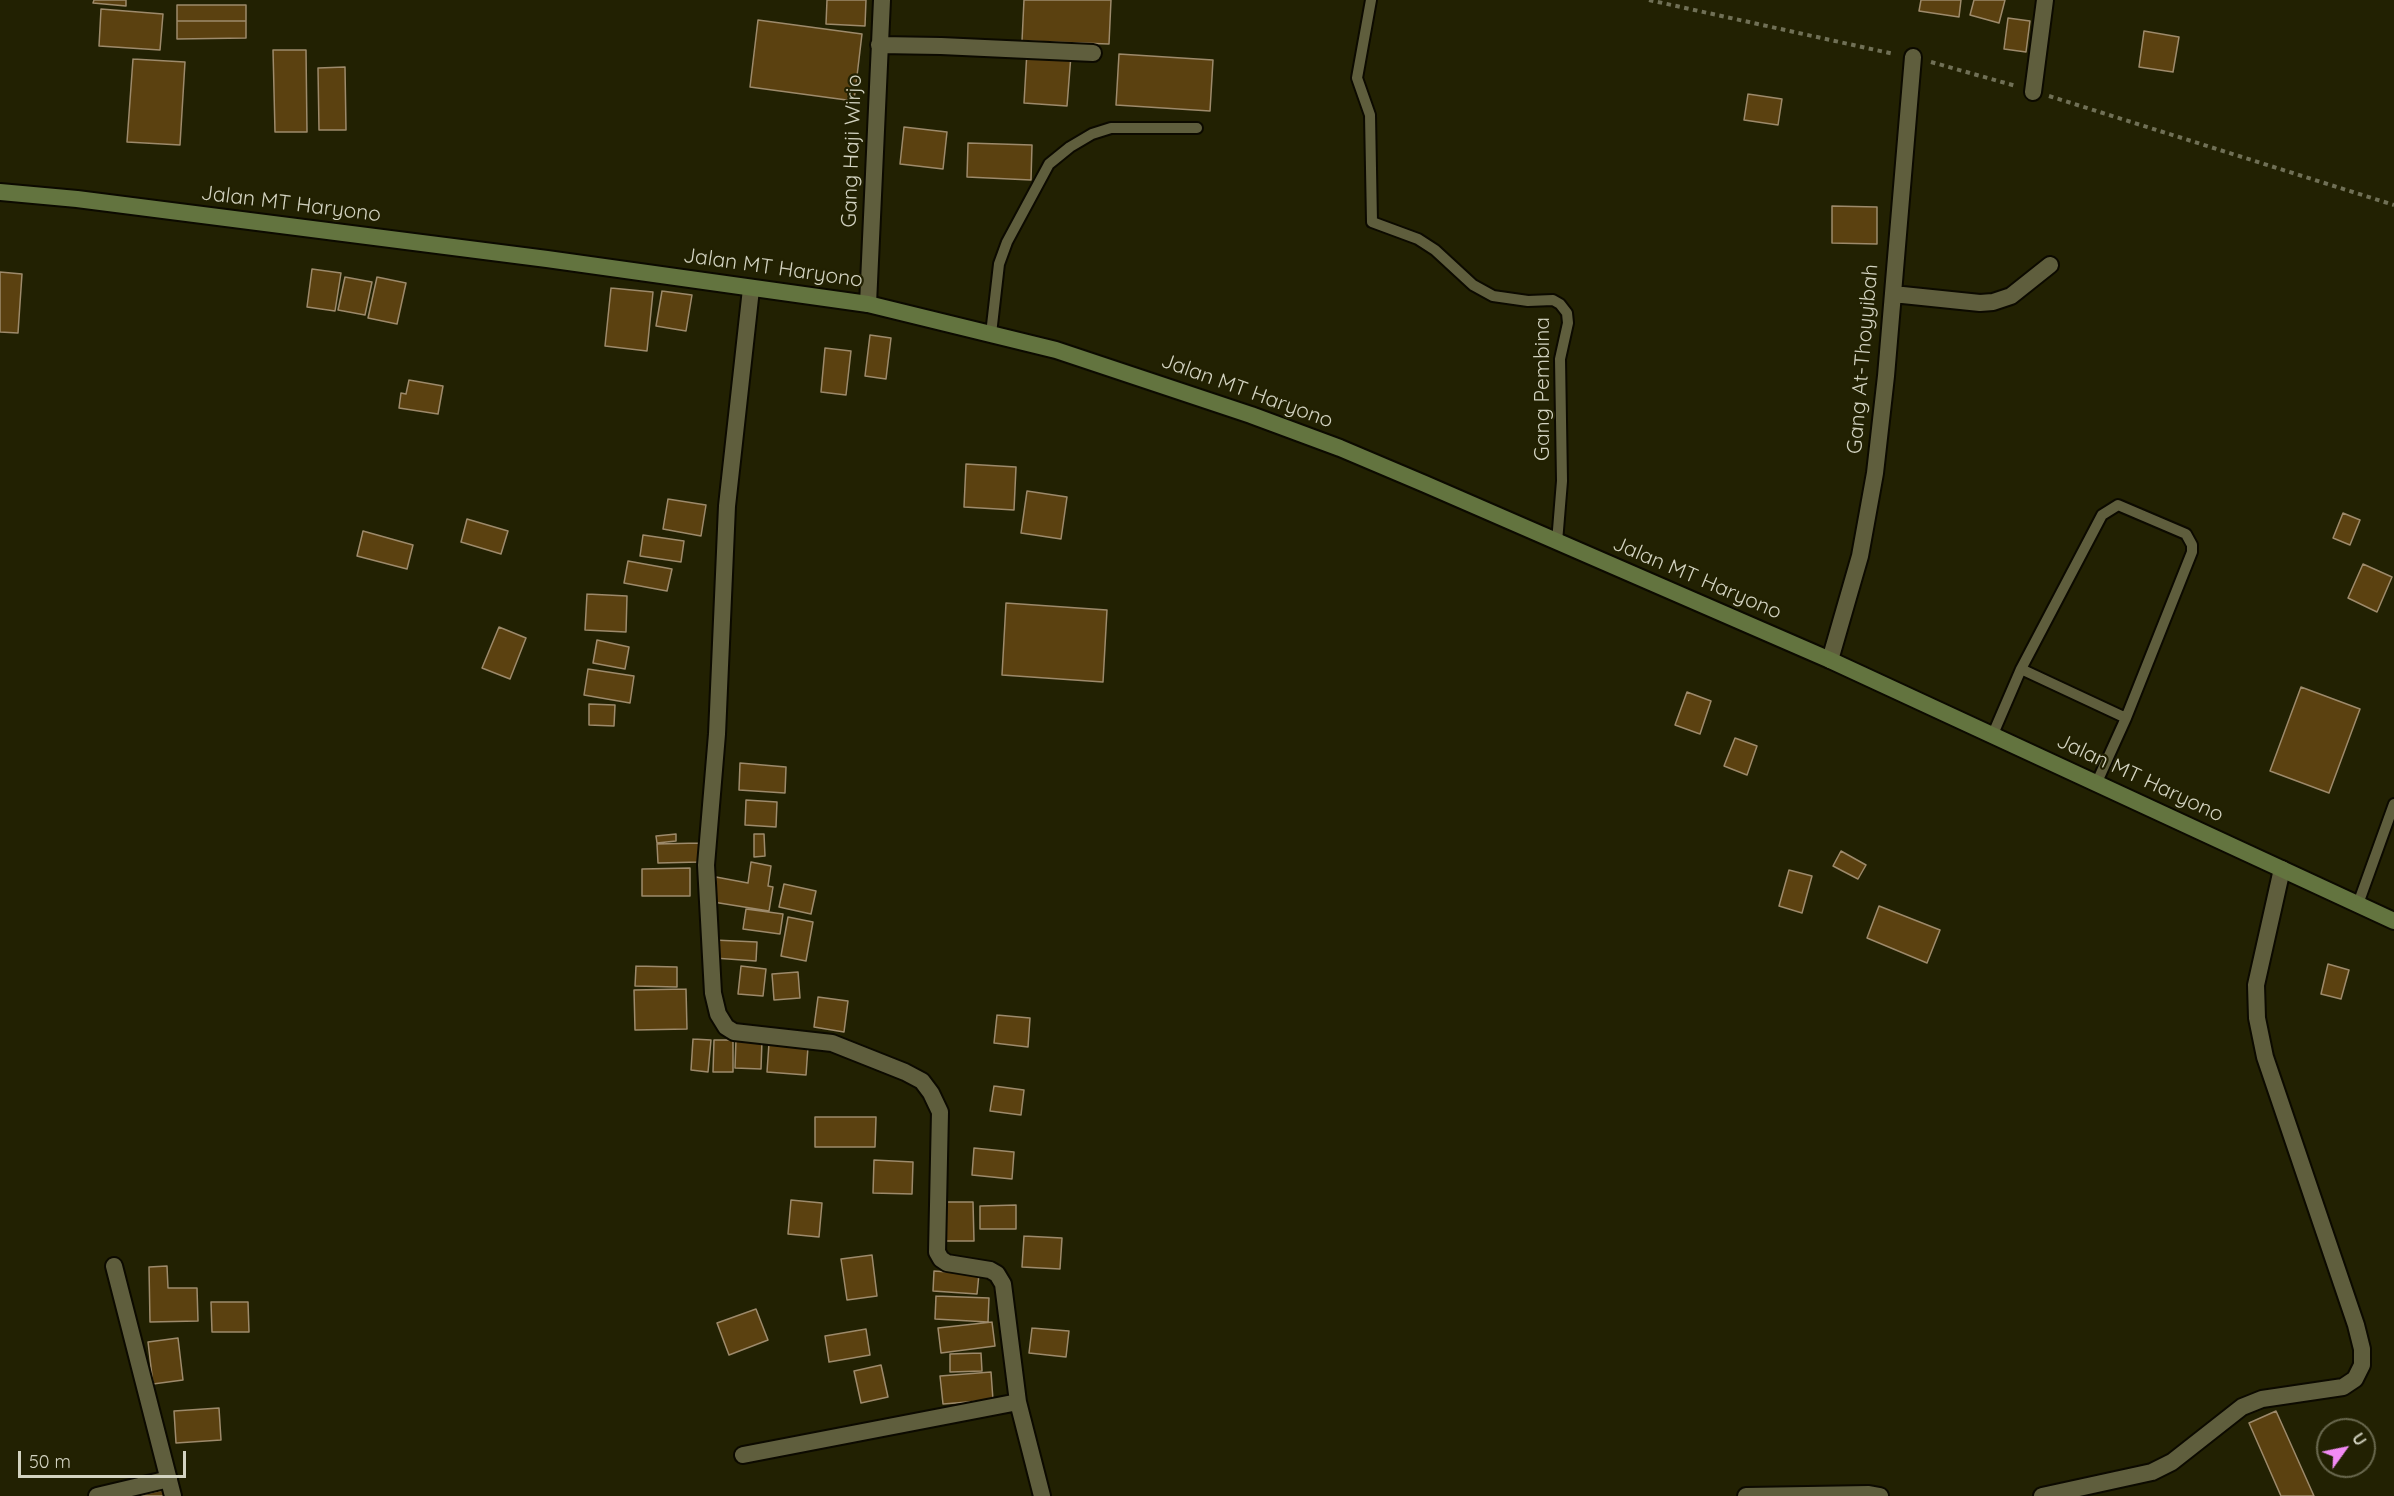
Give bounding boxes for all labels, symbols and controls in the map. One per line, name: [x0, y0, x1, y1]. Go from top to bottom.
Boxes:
street label: Gang Haji Wirjo: [837, 74, 867, 228]
street label: Jalan MT Haryono: [200, 180, 382, 228]
street label: Jalan MT Haryono: [682, 243, 864, 293]
street label: Gang At-Thoyyibah: [1842, 263, 1884, 455]
street label: Gang Pembina: [1530, 317, 1556, 461]
street label: Jalan MT Haryono: [1158, 348, 1336, 434]
street label: Jalan MT Haryono: [1609, 531, 1785, 625]
street label: Jalan MT Haryono: [2053, 728, 2227, 828]
north arrow: [2316, 1418, 2376, 1478]
text: U: [2348, 1429, 2371, 1449]
scale bar: [21, 1439, 189, 1477]
text: 50 m: [29, 1450, 71, 1473]

